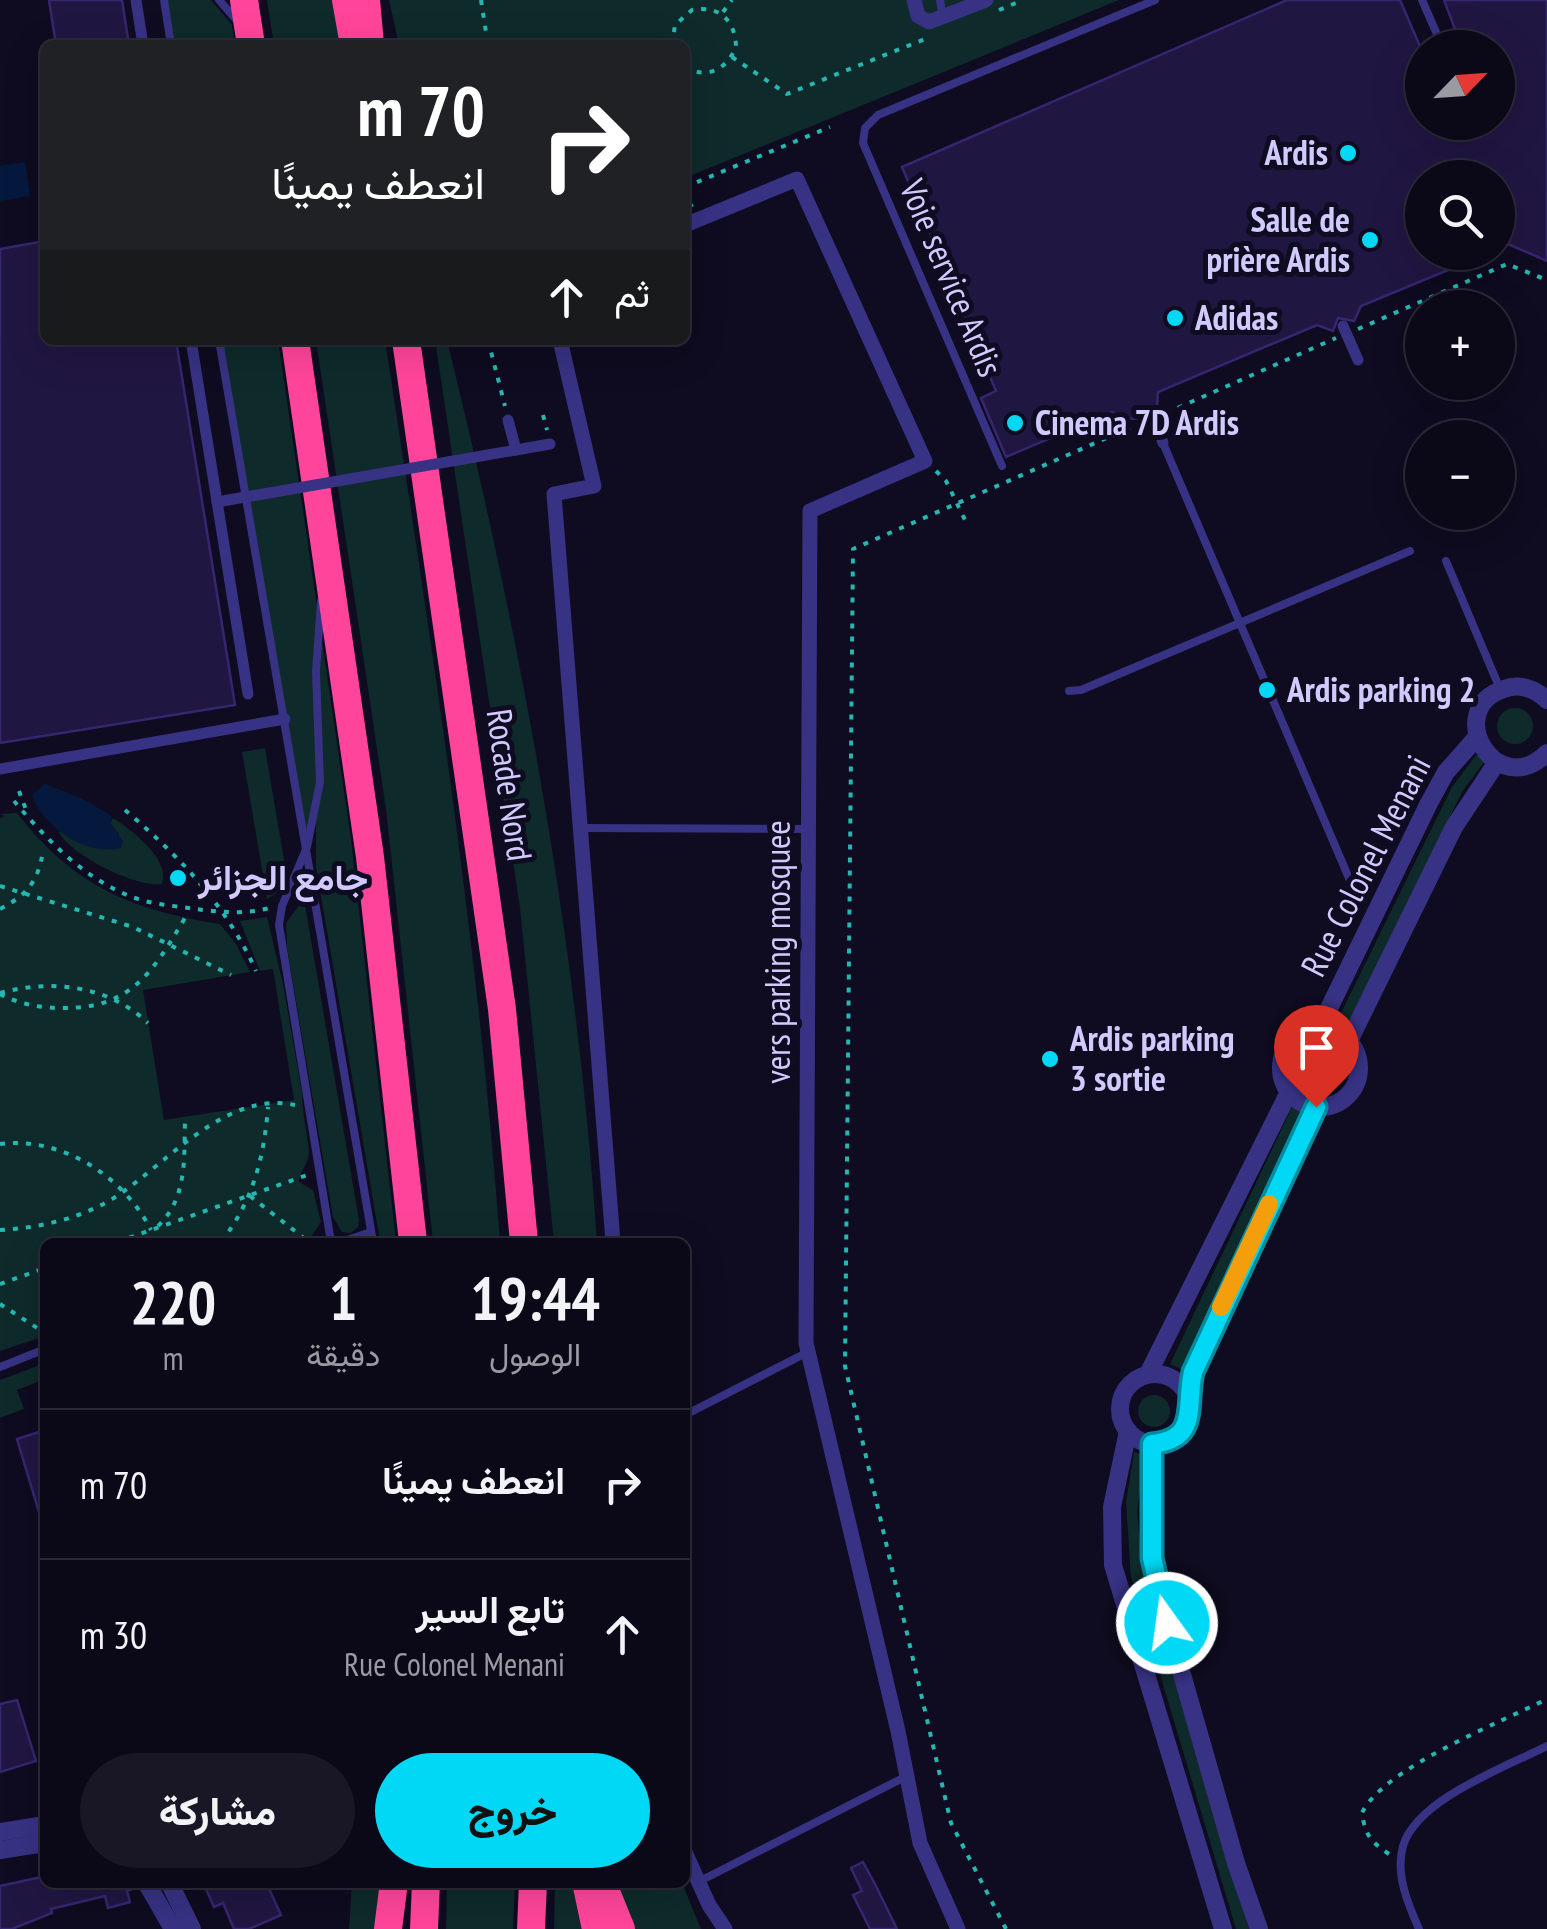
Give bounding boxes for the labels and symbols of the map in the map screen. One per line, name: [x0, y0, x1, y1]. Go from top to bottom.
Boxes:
north arrow: [1405, 30, 1515, 140]
place label: Ardis: [1264, 129, 1328, 175]
marker: Ardis: [1337, 142, 1359, 164]
street label: Voie service Ardis: [889, 171, 1014, 383]
place label: Salle de prière Ardis: [1207, 196, 1350, 282]
marker: Salle de prière Ardis: [1359, 229, 1381, 251]
place label: Adidas: [1194, 294, 1278, 340]
marker: Adidas: [1164, 307, 1186, 329]
place label: Cinema 7D Ardis: [1035, 399, 1239, 445]
marker: Cinema 7D Ardis: [1004, 412, 1026, 434]
place label: Ardis parking 2: [1286, 666, 1475, 712]
marker: Ardis parking 2: [1256, 679, 1278, 701]
street label: Rocade Nord: [477, 706, 543, 864]
street label: Rue Colonel Menani: [1290, 747, 1440, 984]
street label: vers parking mosquee: [754, 820, 800, 1084]
place label: جامع الجزائر: [197, 854, 368, 902]
marker: جامع الجزائر: [167, 867, 189, 889]
pin: [1274, 1005, 1359, 1108]
place label: Ardis parking 3 sortie: [1069, 1015, 1235, 1101]
marker: Ardis parking 3 sortie: [1039, 1048, 1061, 1070]
position arrow: [1115, 1571, 1219, 1675]

